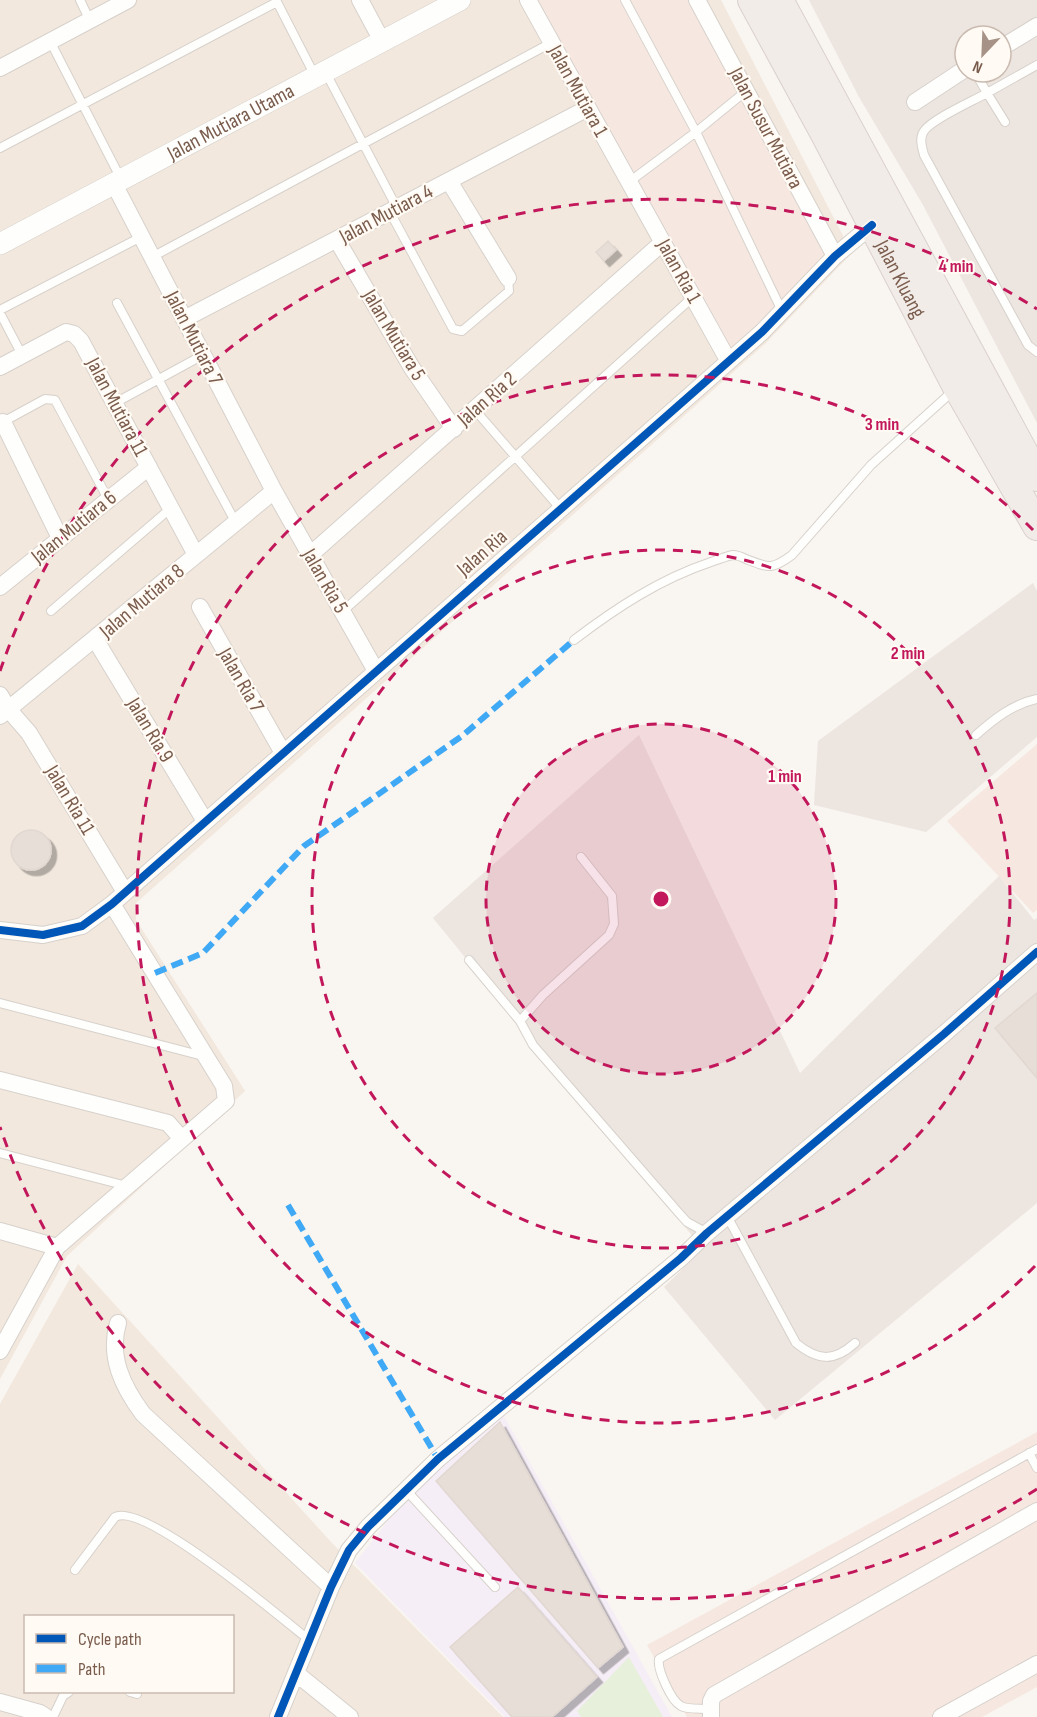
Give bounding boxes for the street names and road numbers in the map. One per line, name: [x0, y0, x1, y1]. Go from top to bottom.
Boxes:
street label: Jalan Mutiara 1: [542, 40, 614, 142]
street label: Jalan Susur Mutiara: [723, 62, 808, 193]
street label: Jalan Mutiara Utama: [162, 78, 298, 166]
street label: Jalan Mutiara 4: [334, 179, 437, 250]
street label: Jalan Ria 1: [651, 234, 707, 308]
street label: Jalan Kluang: [870, 235, 931, 322]
street label: Jalan Mutiara 5: [357, 284, 431, 385]
street label: Jalan Mutiara 7: [159, 286, 229, 390]
street label: Jalan Mutiara 11: [80, 352, 154, 461]
street label: Jalan Ria 2: [451, 366, 522, 432]
street label: Jalan Mutiara 6: [25, 485, 122, 570]
street label: Jalan Ria: [451, 524, 512, 582]
street label: Jalan Ria 5: [296, 543, 353, 618]
street label: Jalan Mutiara 8: [94, 558, 189, 644]
street label: Jalan Ria 7: [212, 643, 270, 717]
street label: Jalan Ria 9: [120, 692, 179, 767]
street label: Jalan Ria 11: [39, 760, 101, 840]

